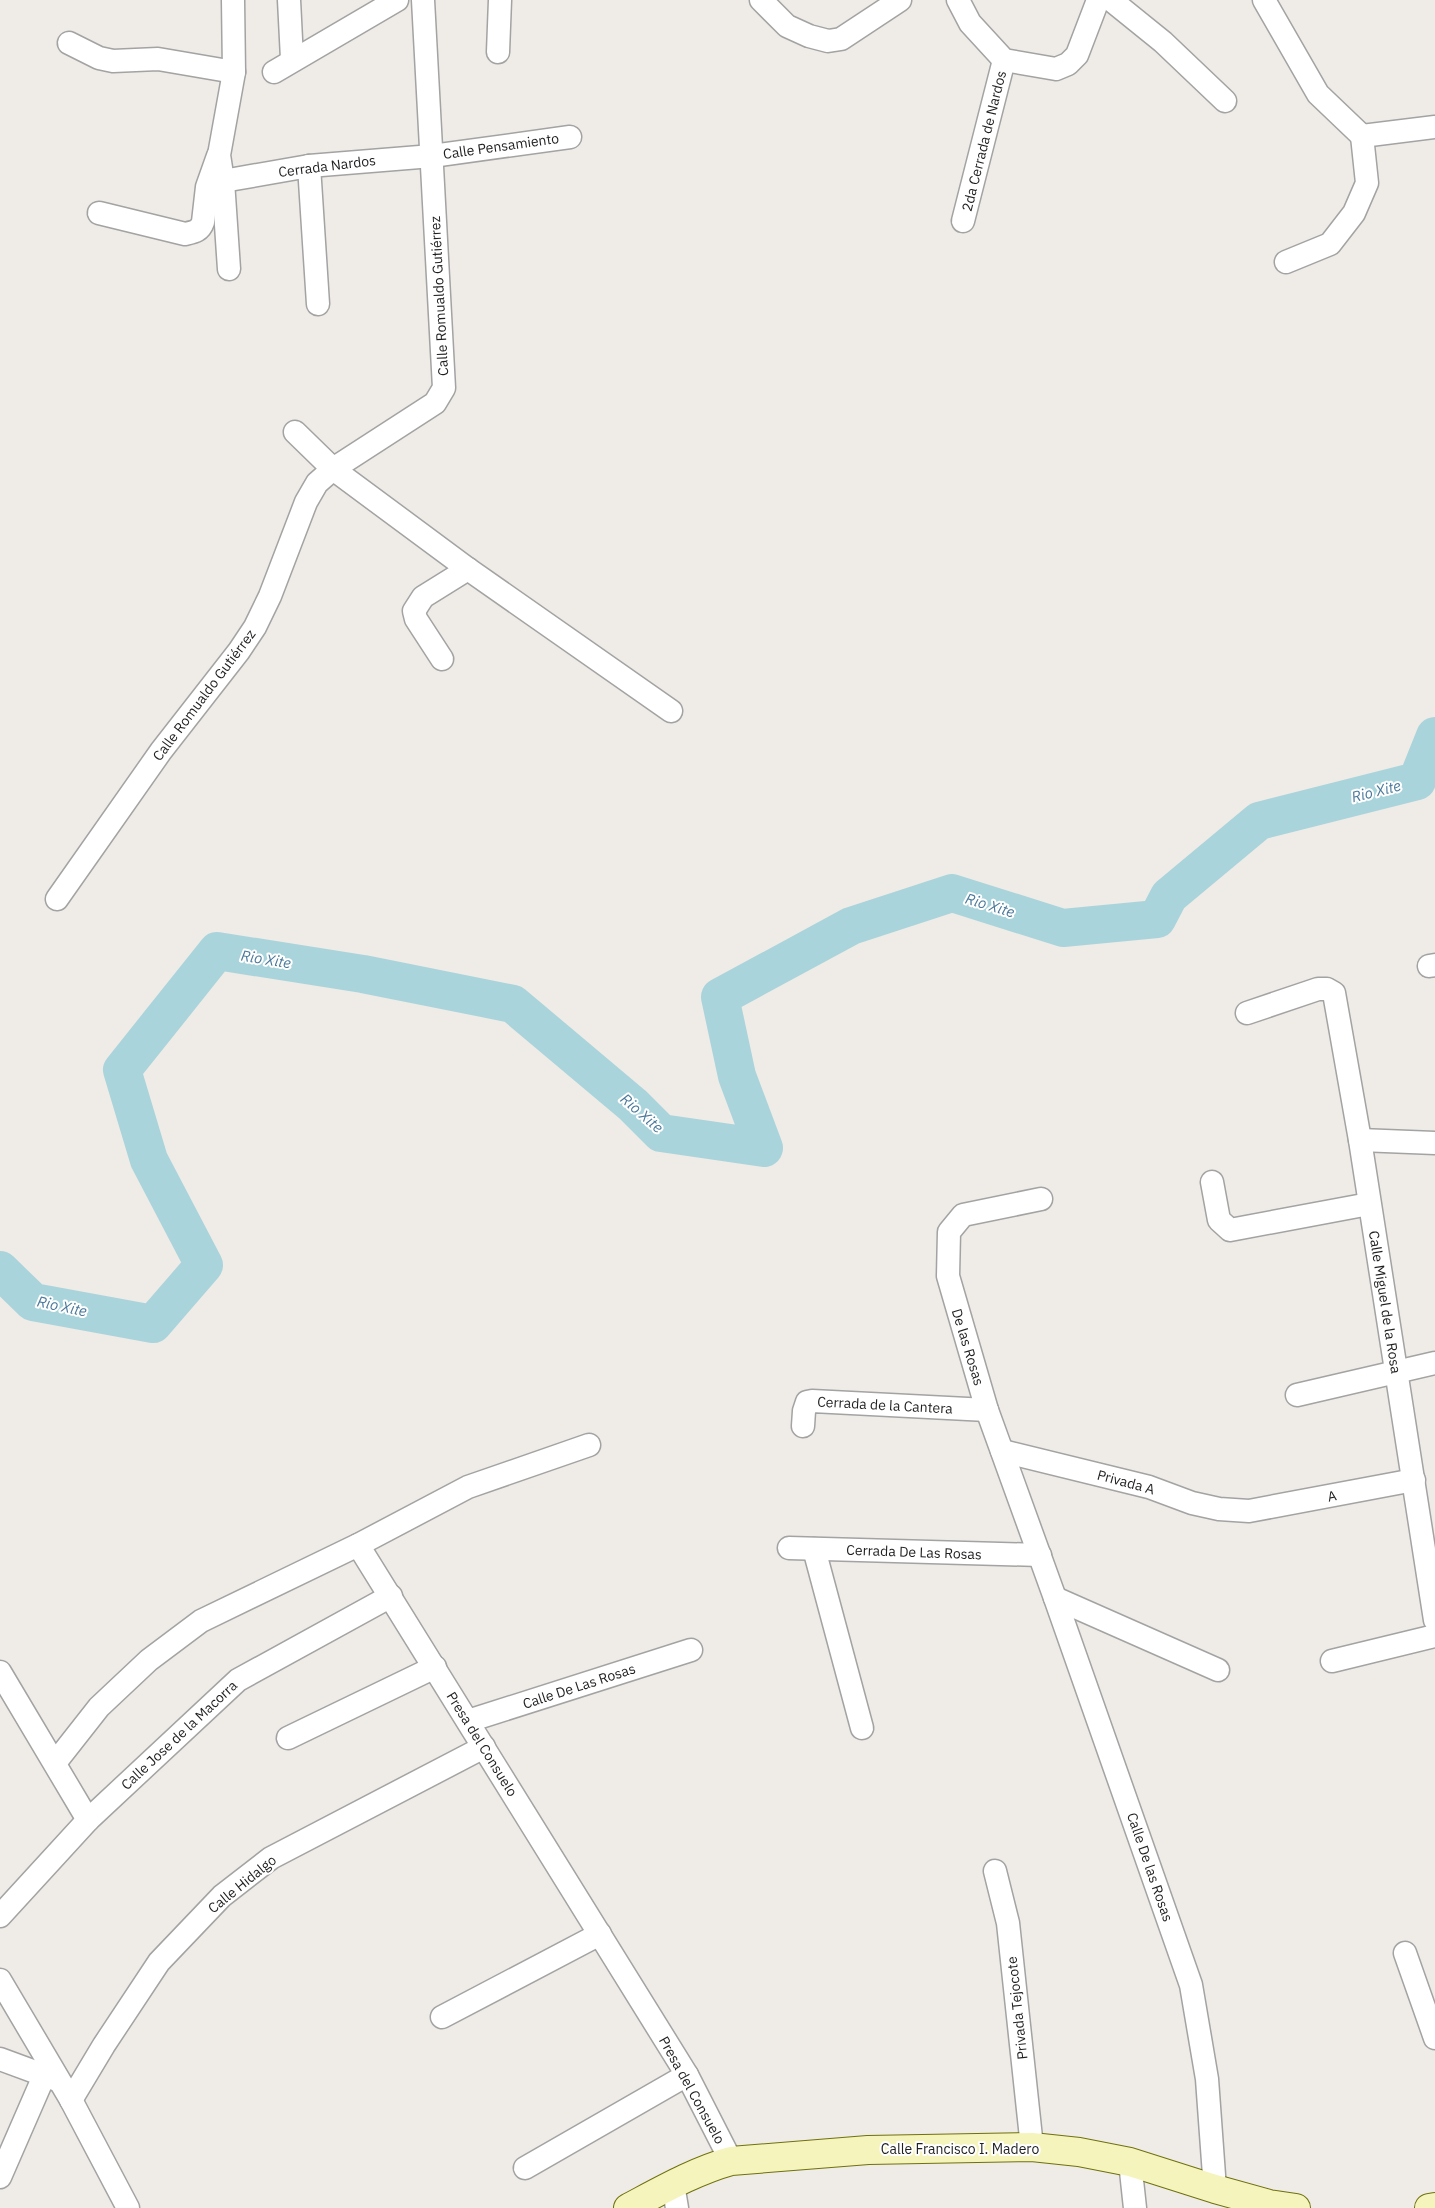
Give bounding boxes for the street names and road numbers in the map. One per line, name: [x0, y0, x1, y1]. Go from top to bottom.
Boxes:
street label: 2da Cerrada de Nardos: [958, 68, 1010, 213]
street label: Calle Pensamiento: [442, 129, 560, 163]
street label: Cerrada Nardos: [277, 151, 377, 181]
street label: Calle Romualdo Gutiérrez: [426, 215, 452, 376]
street label: Calle Romualdo Gutiérrez: [149, 625, 260, 764]
street label: Calle Miguel de la Rosa: [1365, 1229, 1405, 1375]
street label: De las Rosas: [948, 1306, 988, 1388]
street label: Cerrada de la Cantera: [817, 1392, 954, 1418]
street label: Privada A: [1095, 1466, 1157, 1498]
street label: A: [1326, 1486, 1338, 1506]
street label: Cerrada De Las Rosas: [846, 1541, 982, 1563]
street label: Calle De Las Rosas: [520, 1659, 638, 1713]
street label: Calle Jose de la Macorra: [117, 1676, 241, 1794]
street label: Presa del Consuelo: [443, 1688, 522, 1800]
street label: Calle De las Rosas: [1123, 1810, 1177, 1924]
street label: Calle Hidalgo: [204, 1851, 280, 1917]
street label: Privada Tejocote: [1003, 1955, 1031, 2060]
street label: Presa del Consuelo: [655, 2033, 729, 2147]
street label: Calle Francisco I. Madero: [881, 2140, 1039, 2158]

